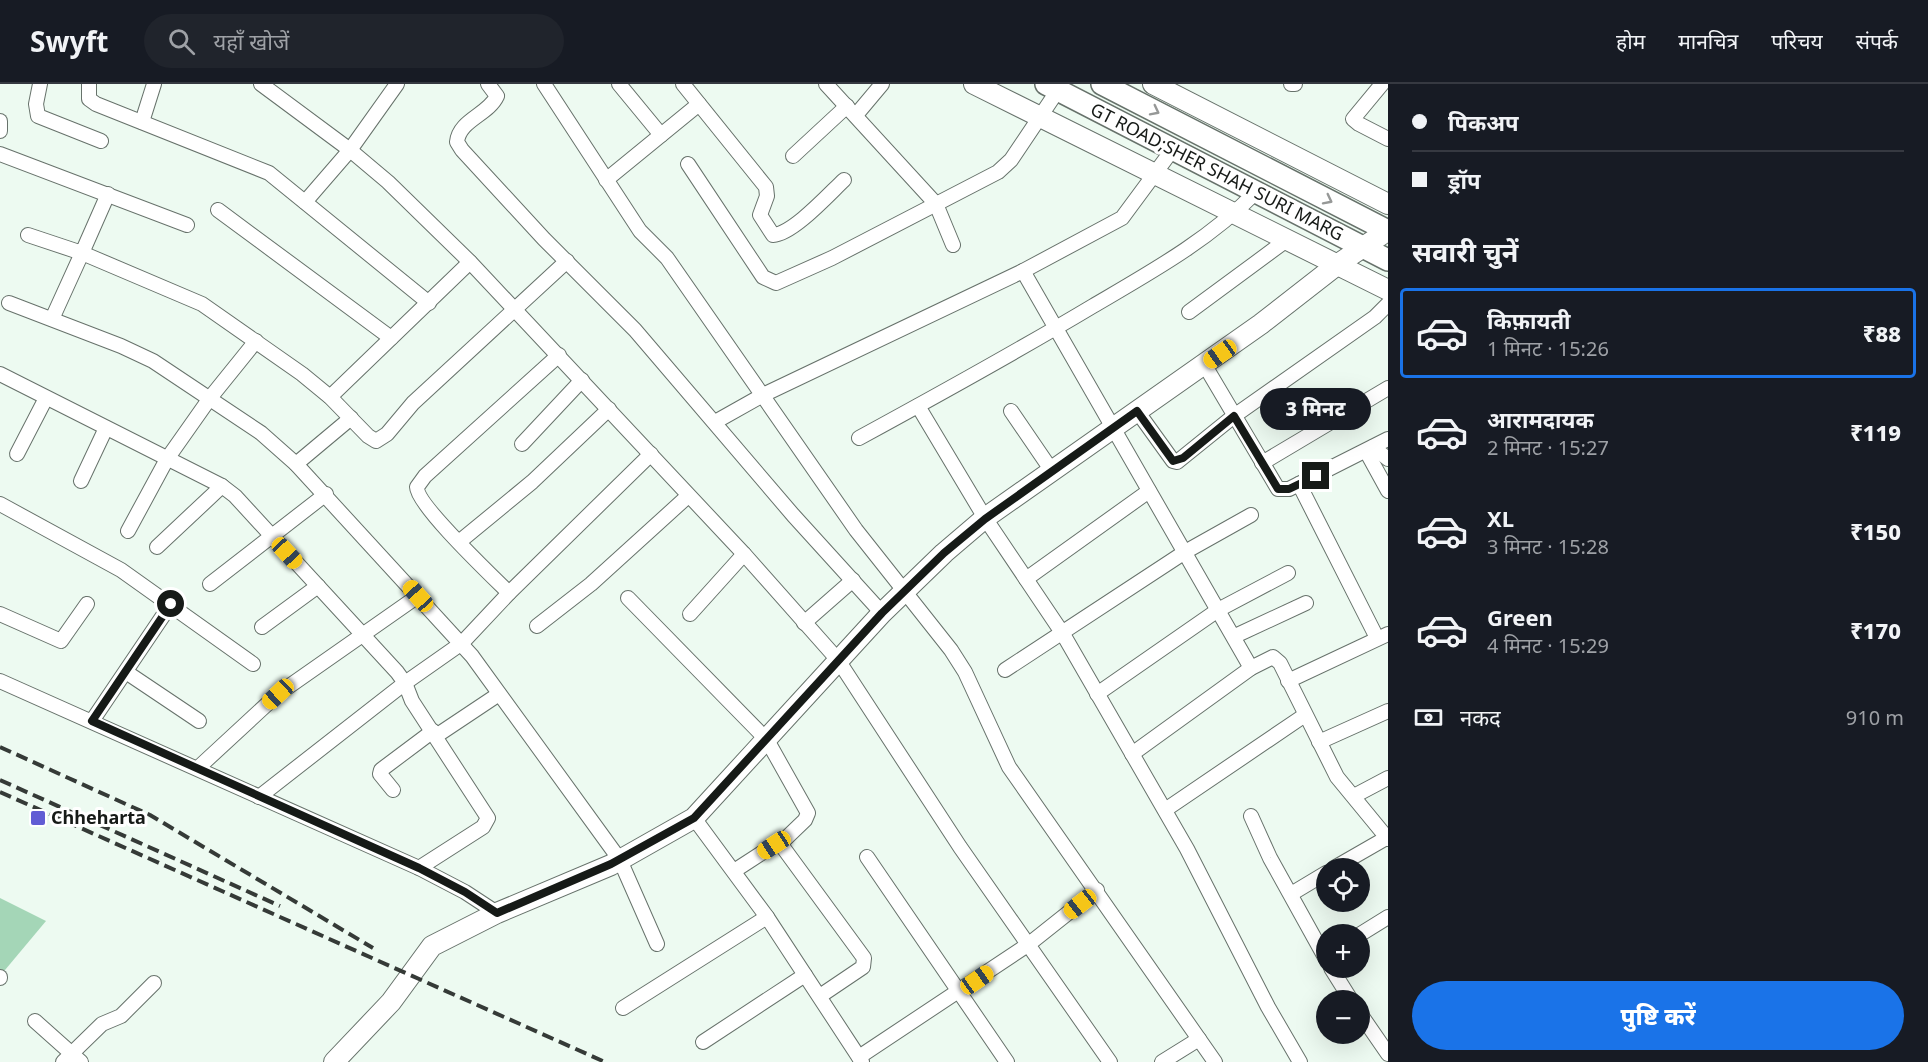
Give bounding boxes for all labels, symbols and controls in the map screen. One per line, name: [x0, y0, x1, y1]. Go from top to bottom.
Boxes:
search box: [144, 14, 564, 68]
text: Swyft: [30, 22, 108, 60]
icon: search: [165, 25, 198, 58]
text: यहाँ खोजें: [213, 26, 289, 56]
text: होम: [1616, 27, 1645, 55]
text: मानचित्र: [1678, 27, 1738, 55]
text: परिचय: [1771, 27, 1823, 55]
text: संपर्क: [1856, 27, 1898, 55]
street label: GT ROAD;SHER SHAH SURI MARG: [1087, 97, 1348, 246]
one-way arrow: [1148, 103, 1159, 115]
text: पिकअप: [1448, 107, 1519, 137]
text: ड्रॉप: [1448, 165, 1481, 195]
one-way arrow: [1321, 193, 1332, 204]
text: सवारी चुनें: [1412, 233, 1518, 270]
text: किफ़ायती: [1487, 305, 1571, 335]
icon: car: [1415, 306, 1469, 360]
text: ₹88: [1863, 318, 1901, 348]
text: 1 मिनट · 15:26: [1487, 335, 1609, 362]
car: [1200, 336, 1240, 372]
callout: 3 मिनट: [1260, 389, 1372, 431]
text: 3 मिनट: [1286, 395, 1345, 422]
text: आरामदायक: [1487, 404, 1594, 434]
icon: car: [1415, 405, 1469, 459]
text: ₹119: [1850, 417, 1901, 447]
text: 2 मिनट · 15:27: [1487, 434, 1609, 461]
route end: [1302, 462, 1329, 489]
text: XL: [1487, 503, 1514, 533]
icon: car: [1415, 504, 1469, 558]
text: ₹150: [1850, 516, 1901, 546]
text: 3 मिनट · 15:28: [1487, 533, 1609, 560]
car: [268, 534, 306, 572]
car: [399, 577, 437, 615]
route start: [157, 590, 184, 617]
text: Green: [1487, 602, 1553, 632]
icon: car: [1415, 603, 1469, 657]
text: ₹170: [1850, 615, 1901, 645]
text: 4 मिनट · 15:29: [1487, 632, 1609, 659]
car: [259, 675, 297, 713]
icon: cash: [1412, 701, 1445, 734]
text: नकद: [1460, 702, 1501, 732]
text: 910 m: [1846, 704, 1904, 731]
place label: Chheharta: [51, 805, 146, 829]
marker: Chheharta: [29, 809, 47, 827]
car: [754, 828, 794, 862]
map controls: [1316, 858, 1370, 1044]
button: locate: [1316, 858, 1370, 912]
car: [1060, 886, 1100, 922]
button: +: [1316, 924, 1370, 978]
car: [957, 962, 997, 998]
button: पुष्टि करें: [1412, 981, 1904, 1050]
button: −: [1316, 990, 1370, 1044]

